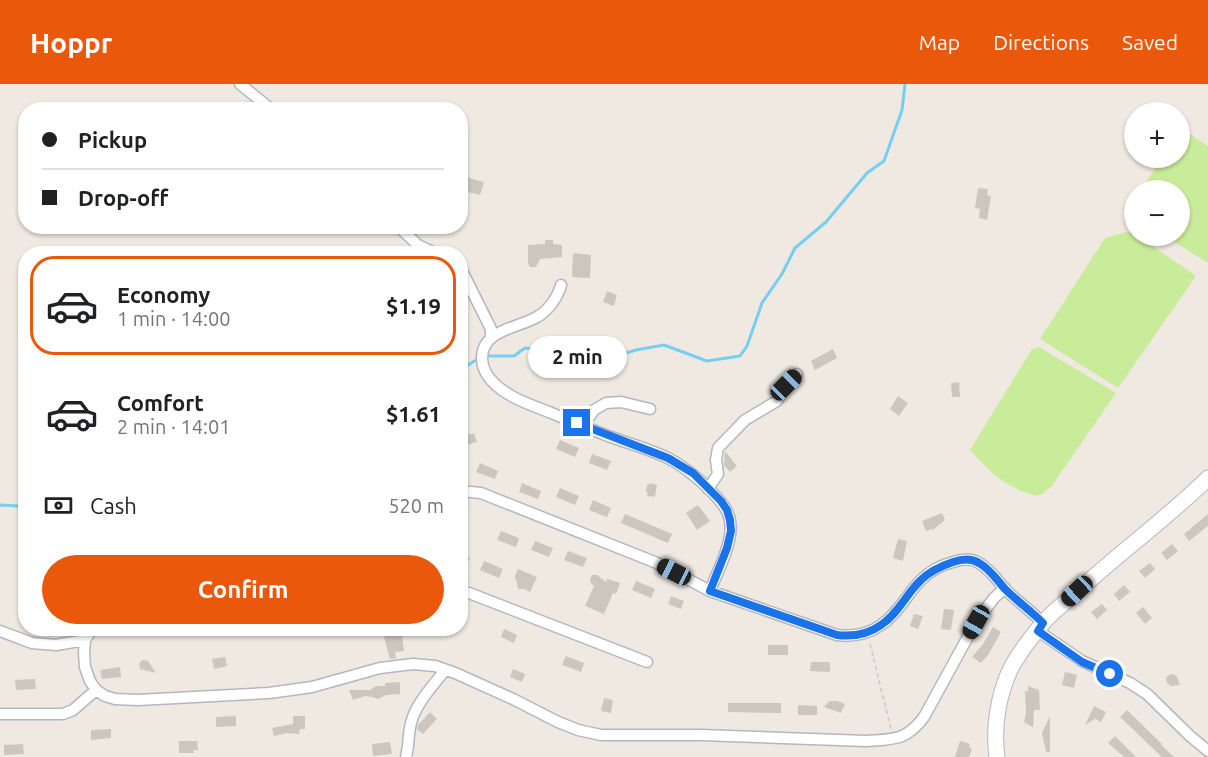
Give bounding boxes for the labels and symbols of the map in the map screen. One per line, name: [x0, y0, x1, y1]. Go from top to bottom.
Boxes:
callout: 2 min: [528, 336, 626, 378]
car: [767, 366, 805, 404]
route end: [563, 409, 590, 436]
car: [654, 556, 694, 588]
car: [1058, 572, 1096, 610]
car: [959, 602, 993, 642]
route start: [1096, 660, 1123, 687]

